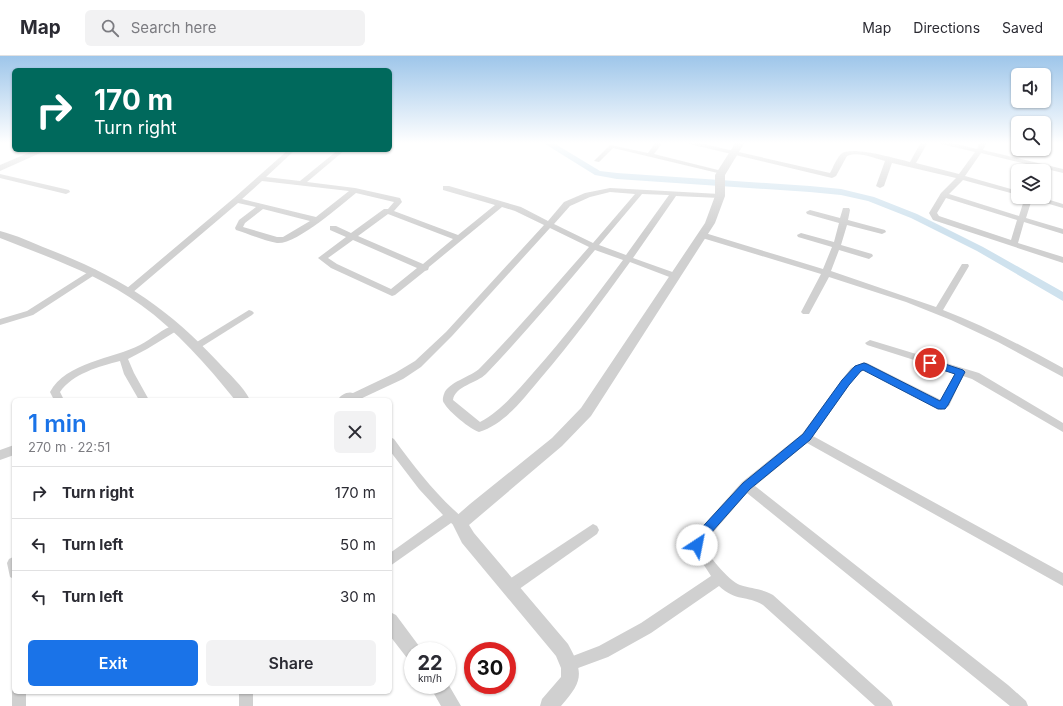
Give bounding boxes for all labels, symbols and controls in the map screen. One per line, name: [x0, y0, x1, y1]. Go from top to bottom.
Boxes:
search box: [85, 10, 365, 46]
text: Map: [20, 16, 61, 39]
icon: search: [99, 17, 121, 39]
text: Search here: [131, 18, 216, 37]
text: Map: [862, 19, 891, 36]
text: Directions: [913, 19, 980, 36]
text: Saved: [1002, 19, 1043, 36]
map controls: [1011, 68, 1051, 204]
button: sound: [1011, 68, 1051, 108]
text: 170 m: [94, 83, 173, 117]
icon: right: [28, 84, 80, 136]
button: search: [1011, 116, 1051, 156]
text: Turn right: [94, 117, 177, 138]
button: layers: [1011, 164, 1051, 204]
pin: [913, 346, 947, 380]
icon: arrive: [919, 352, 941, 374]
text: 1 min: [28, 409, 87, 438]
button: close: [334, 411, 376, 453]
text: 270 m · 22:51: [28, 439, 110, 455]
icon: right: [28, 482, 50, 504]
text: Turn right: [62, 483, 134, 502]
text: 170 m: [335, 483, 376, 502]
position arrow: [676, 524, 718, 566]
icon: left: [28, 534, 50, 556]
text: Turn left: [62, 535, 123, 554]
text: 50 m: [340, 535, 376, 554]
icon: left: [28, 586, 50, 608]
text: Turn left: [62, 587, 123, 606]
text: 30 m: [340, 587, 376, 606]
button: Exit: [28, 640, 198, 686]
button: Share: [206, 640, 376, 686]
speed limit sign: 30: [464, 642, 516, 694]
text: 22: [417, 651, 443, 675]
text: km/h: [418, 672, 442, 684]

